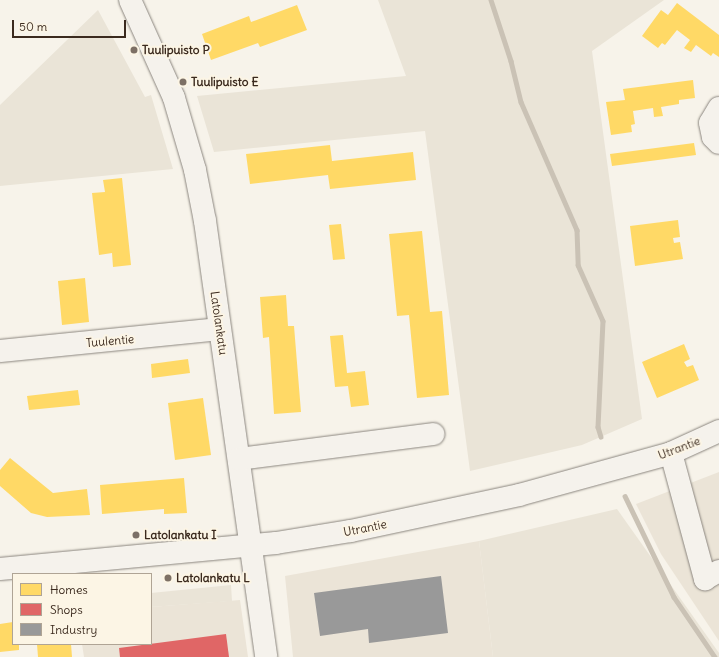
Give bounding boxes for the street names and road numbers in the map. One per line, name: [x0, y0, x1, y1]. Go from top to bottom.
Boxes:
street label: Latolankatu: [207, 290, 231, 356]
street label: Tuulentie: [85, 332, 135, 350]
street label: Utrantie: [656, 433, 702, 463]
street label: Utrantie: [342, 517, 388, 539]

